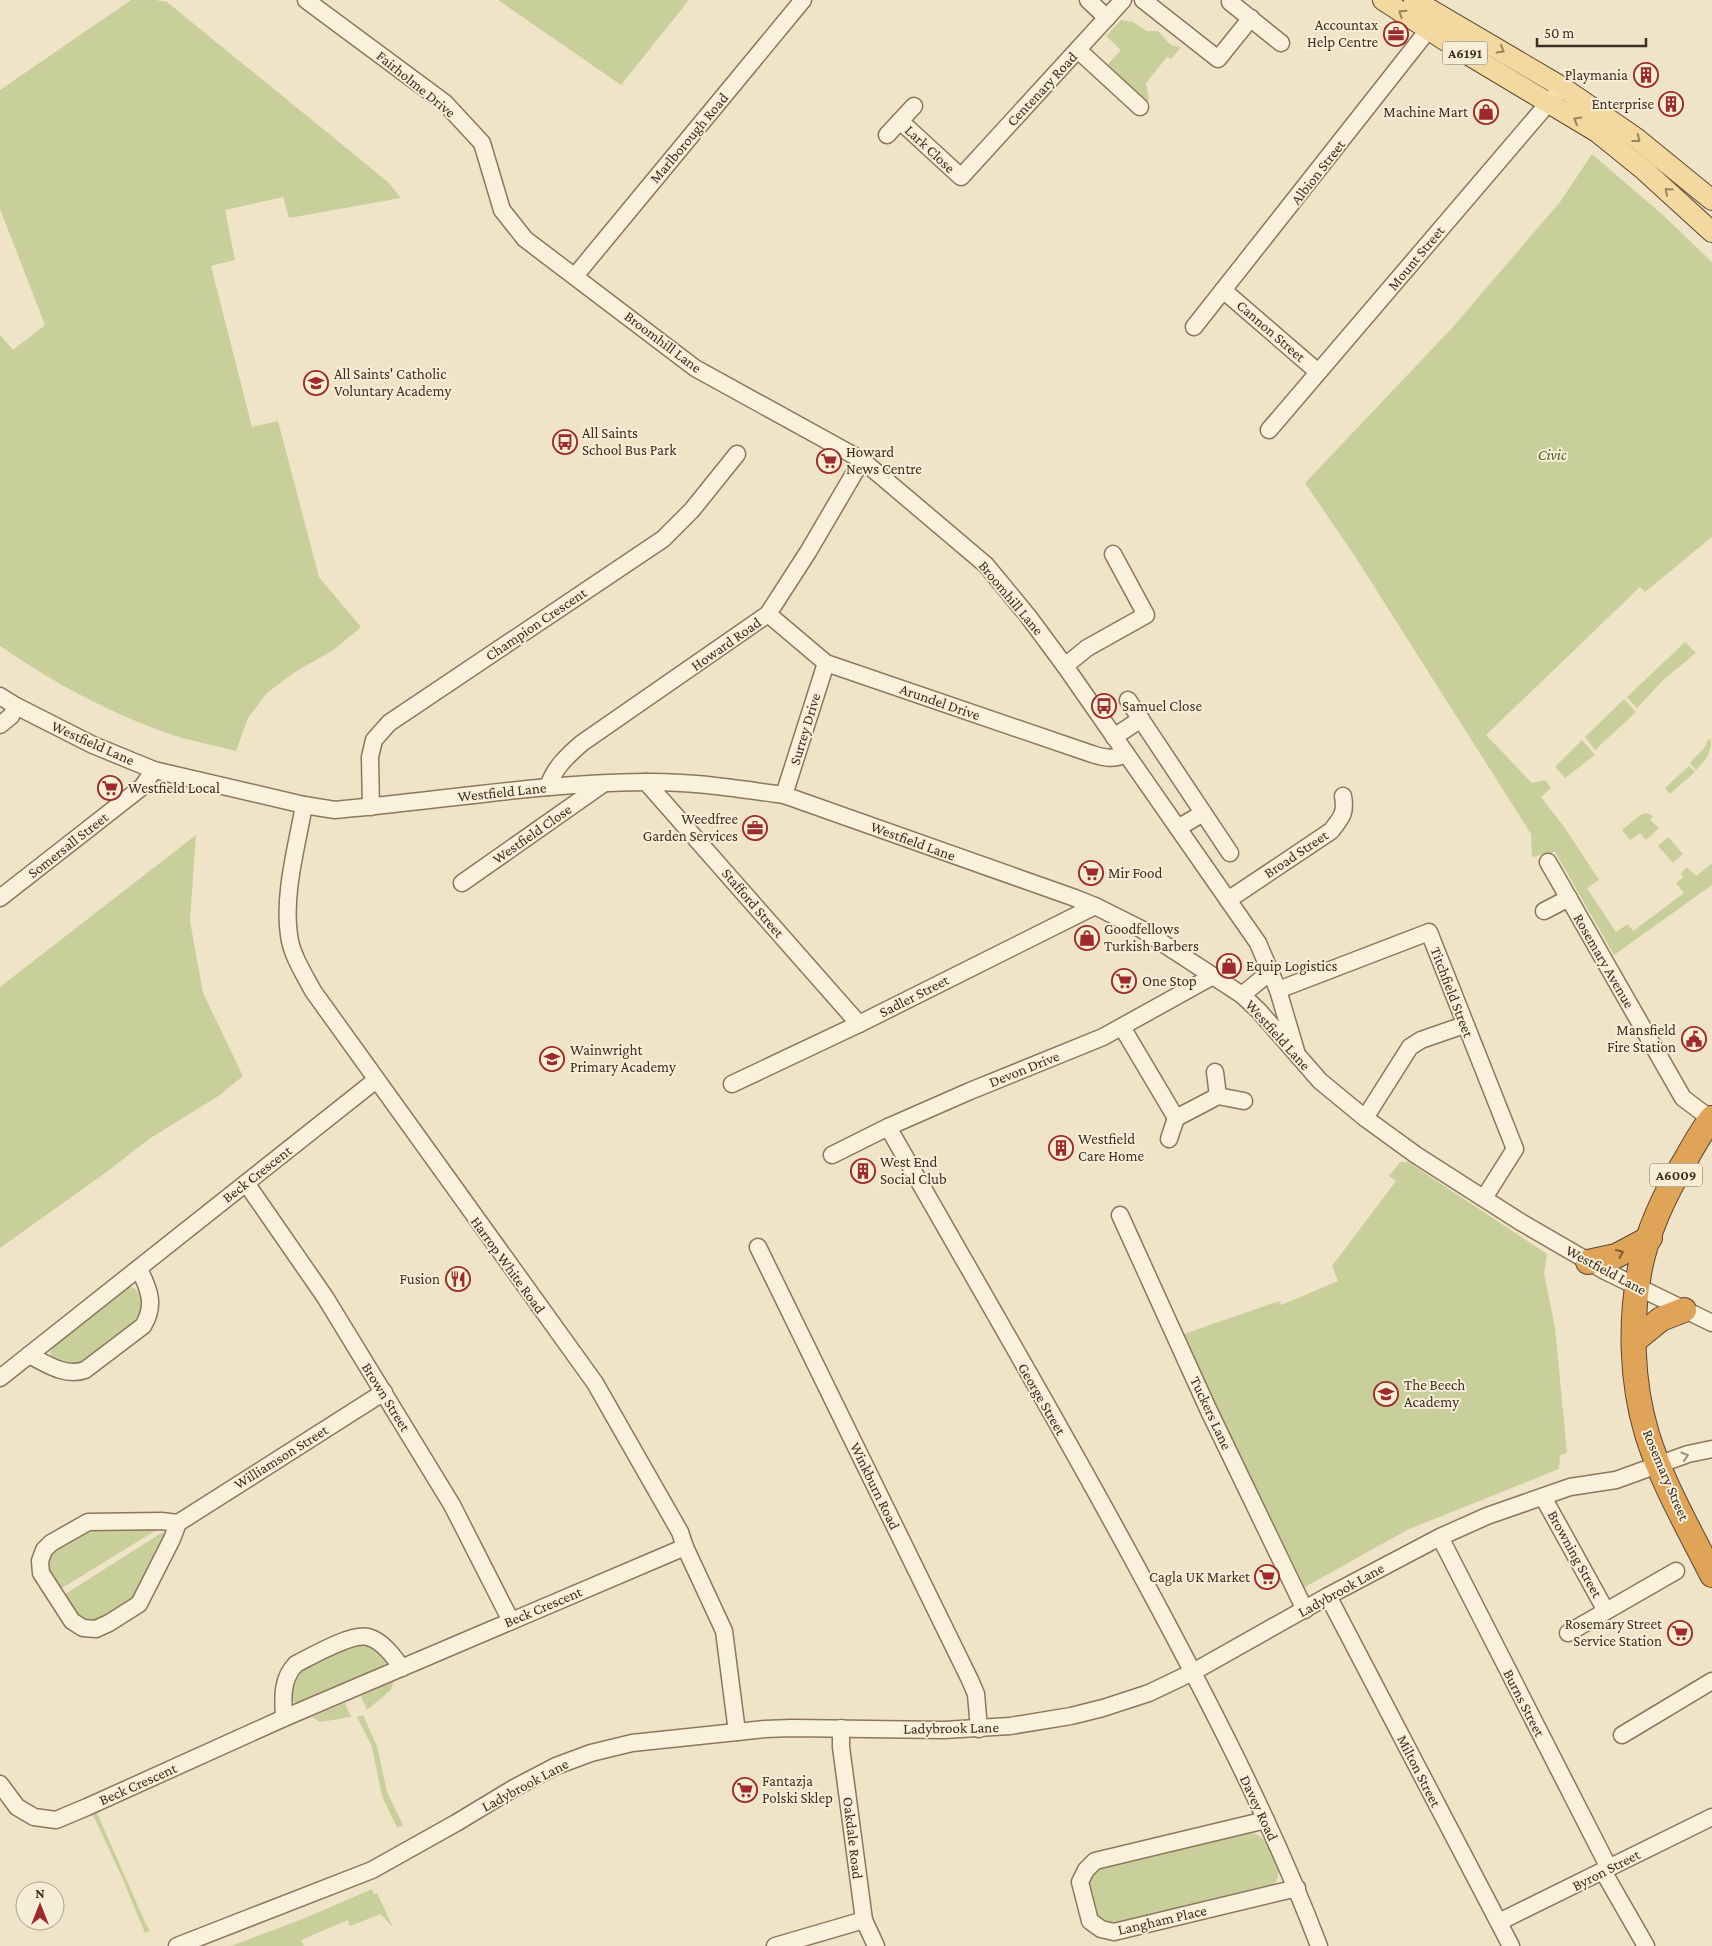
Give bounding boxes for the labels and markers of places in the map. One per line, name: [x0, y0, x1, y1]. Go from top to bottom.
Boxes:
place label: Accountax Help Centre: [1307, 17, 1378, 51]
office icon: Accountax Help Centre: [1383, 21, 1409, 47]
building icon: Playmania: [1633, 62, 1659, 88]
place label: Playmania: [1565, 67, 1628, 84]
building icon: Enterprise: [1658, 91, 1684, 117]
place label: Enterprise: [1591, 96, 1654, 113]
shop icon: Machine Mart: [1473, 99, 1499, 125]
place label: Machine Mart: [1383, 104, 1469, 120]
place label: All Saints' Catholic Voluntary Academy: [334, 366, 451, 400]
school or university icon: All Saints' Catholic Voluntary Academy: [303, 370, 329, 396]
place label: All Saints School Bus Park: [582, 425, 677, 458]
bus stop icon: All Saints School Bus Park: [552, 429, 578, 455]
place label: Howard News Centre: [846, 444, 922, 477]
supermarket icon: Howard News Centre: [816, 448, 842, 474]
bus stop icon: Samuel Close: [1091, 693, 1117, 719]
place label: Samuel Close: [1122, 698, 1202, 714]
supermarket icon: Westfield Local: [97, 775, 123, 801]
place label: Westfield Local: [128, 780, 220, 796]
place label: Weedfree Garden Services: [643, 811, 738, 844]
office icon: Weedfree Garden Services: [742, 815, 768, 841]
supermarket icon: Mir Food: [1078, 860, 1104, 886]
place label: Mir Food: [1108, 865, 1162, 881]
place label: Goodfellows Turkish Barbers: [1104, 921, 1199, 954]
shop icon: Goodfellows Turkish Barbers: [1074, 925, 1100, 951]
shop icon: Equip Logistics: [1216, 953, 1242, 979]
place label: Equip Logistics: [1246, 958, 1337, 975]
supermarket icon: One Stop: [1111, 968, 1137, 994]
place label: One Stop: [1142, 973, 1197, 990]
place label: Mansfield Fire Station: [1607, 1022, 1676, 1055]
public building icon: Mansfield Fire Station: [1681, 1026, 1707, 1052]
place label: Wainwright Primary Academy: [570, 1042, 676, 1076]
school or university icon: Wainwright Primary Academy: [539, 1046, 565, 1072]
place label: Westfield Care Home: [1078, 1131, 1144, 1164]
building icon: Westfield Care Home: [1048, 1135, 1074, 1161]
place label: West End Social Club: [880, 1154, 947, 1187]
building icon: West End Social Club: [850, 1158, 876, 1184]
restaurant icon: Fusion: [445, 1266, 471, 1292]
place label: Fusion: [400, 1271, 440, 1287]
place label: The Beech Academy: [1404, 1377, 1465, 1411]
school or university icon: The Beech Academy: [1373, 1381, 1399, 1407]
supermarket icon: Cagla UK Market: [1254, 1564, 1280, 1590]
place label: Cagla UK Market: [1149, 1569, 1251, 1586]
place label: Rosemary Street Service Station: [1565, 1616, 1663, 1649]
supermarket icon: Rosemary Street Service Station: [1667, 1620, 1693, 1646]
place label: Fantazja Polski Sklep: [762, 1773, 833, 1807]
supermarket icon: Fantazja Polski Sklep: [732, 1777, 758, 1803]

